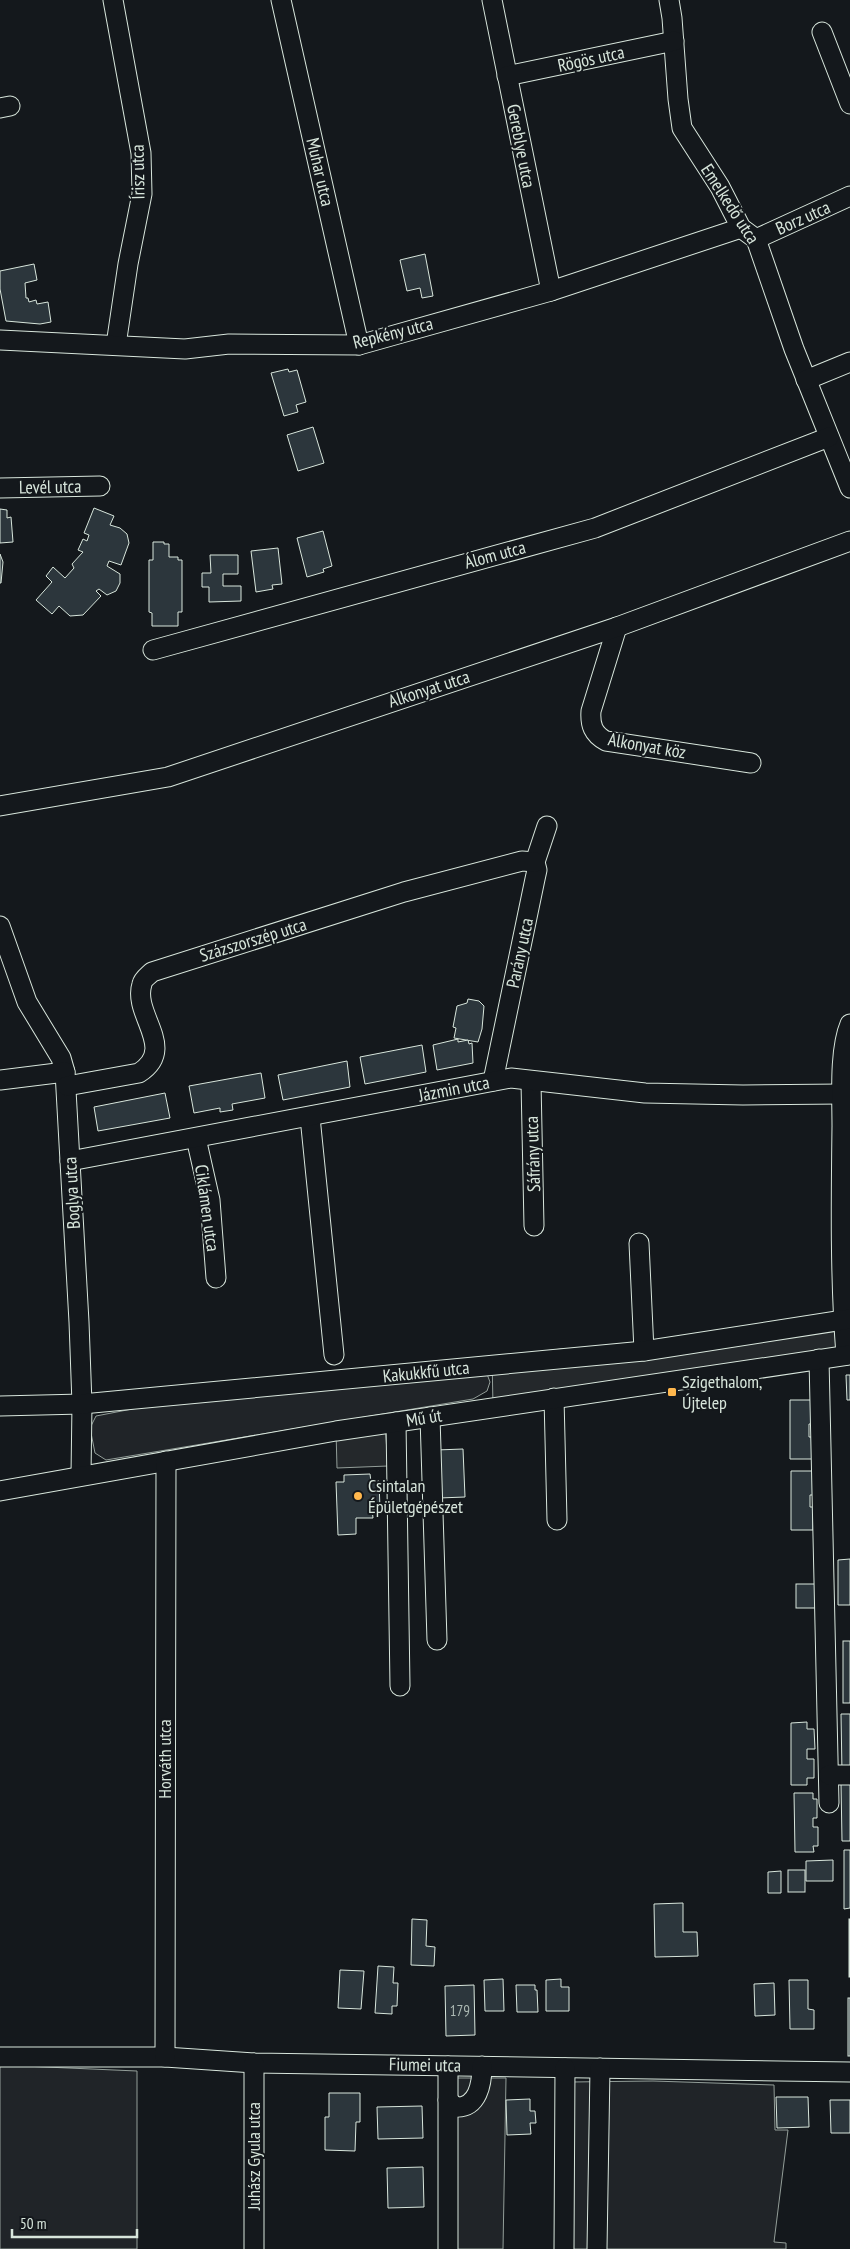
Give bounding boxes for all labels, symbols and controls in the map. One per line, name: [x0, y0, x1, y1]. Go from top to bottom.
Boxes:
street label: Rögös utca: [556, 40, 626, 77]
street label: Gereblye utca: [502, 102, 541, 190]
street label: Muhar utca: [301, 136, 339, 208]
street label: Írisz utca: [126, 144, 149, 200]
street label: Emelkedő utca: [696, 159, 765, 248]
street label: Borz utca: [772, 195, 834, 240]
street label: Repkény utca: [350, 311, 435, 354]
street label: Levél utca: [19, 474, 81, 499]
street label: Álom utca: [462, 535, 528, 574]
street label: Alkonyat utca: [385, 665, 472, 712]
street label: Alkonyat köz: [606, 727, 688, 764]
street label: Százszorszép utca: [197, 912, 309, 967]
street label: Parány utca: [501, 916, 538, 990]
street label: Jázmin utca: [416, 1070, 491, 1107]
street label: Sáfrány utca: [520, 1116, 545, 1192]
street label: Boglya utca: [58, 1156, 85, 1230]
street label: Ciklámen utca: [190, 1163, 225, 1253]
street label: Kakukkfű utca: [382, 1356, 470, 1387]
place label: Szigethalom, Újtelep: [682, 1370, 762, 1414]
marker: Szigethalom, Újtelep: [666, 1386, 678, 1398]
street label: Mű út: [404, 1403, 443, 1432]
place label: Csintalan Épületgépészet: [368, 1474, 463, 1518]
marker: Csintalan Épületgépészet: [352, 1490, 364, 1502]
street label: Horváth utca: [153, 1719, 176, 1799]
house number: 179: [450, 2001, 470, 2020]
street label: Fiumei utca: [389, 2052, 461, 2077]
street label: Juhász Gyula utca: [242, 2102, 265, 2211]
scale bar: [12, 2206, 138, 2238]
text: 50 m: [20, 2214, 46, 2233]

